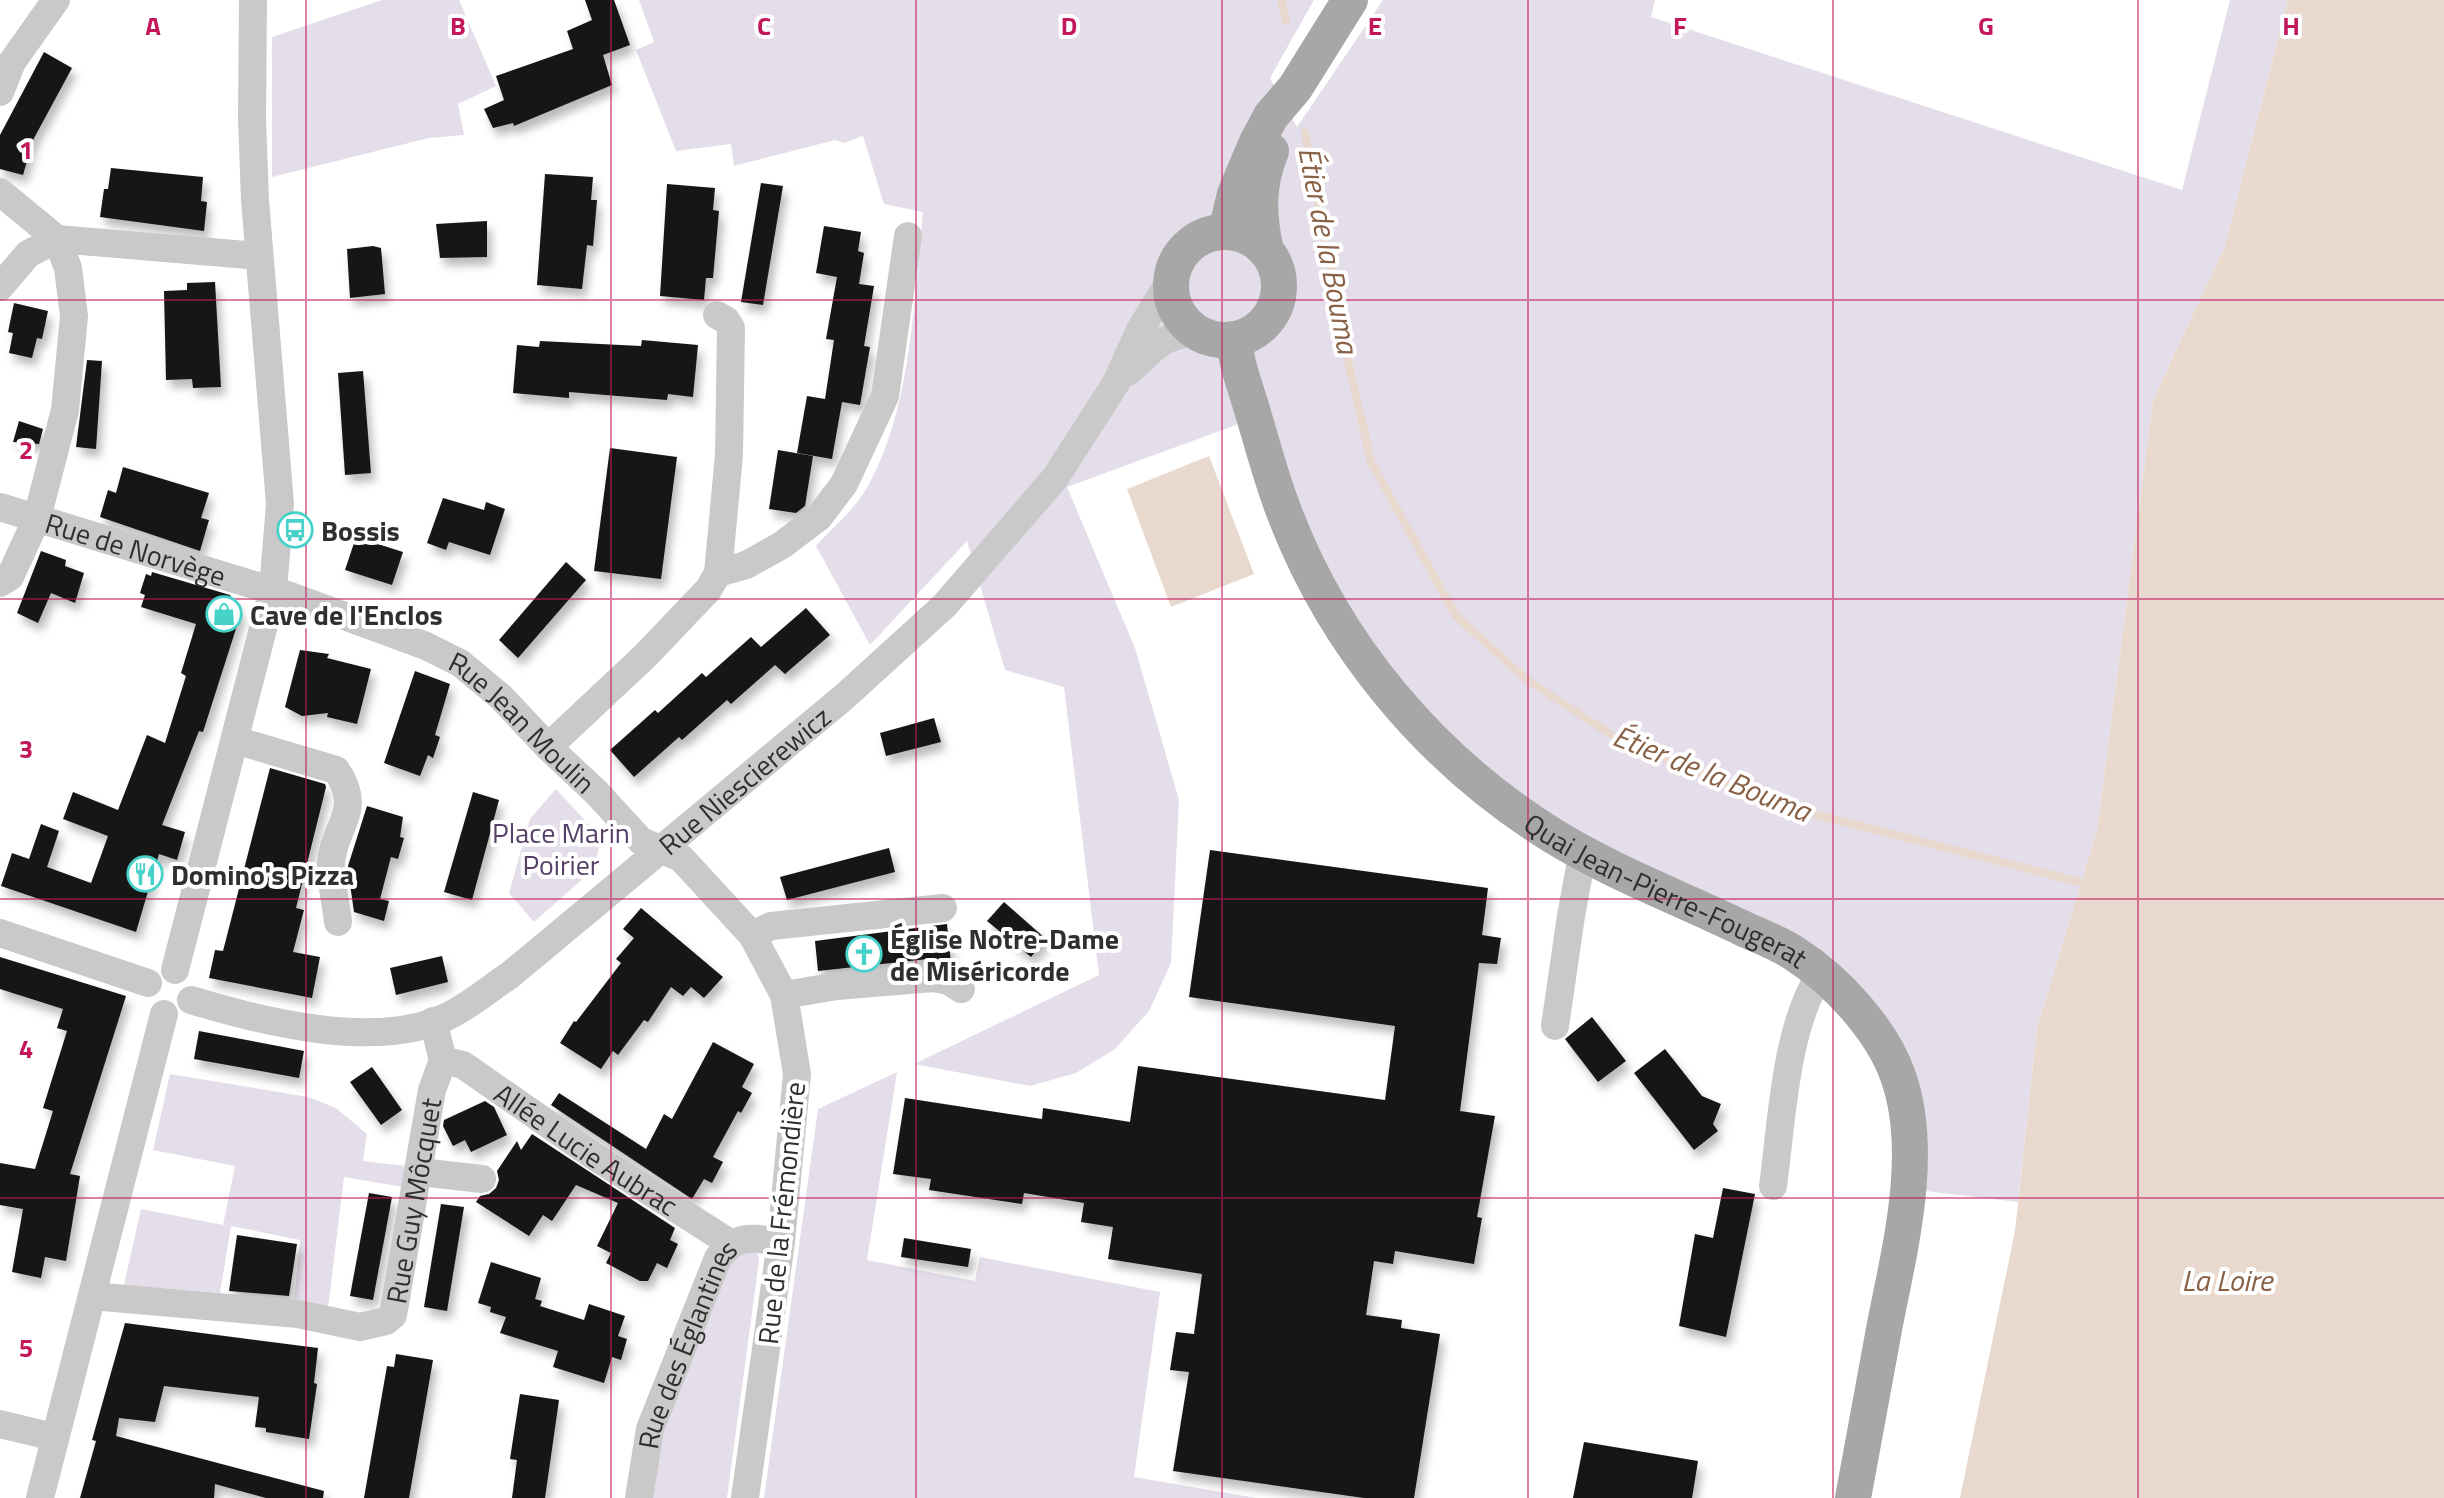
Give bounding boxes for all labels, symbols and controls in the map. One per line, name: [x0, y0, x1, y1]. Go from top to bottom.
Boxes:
text: A: [145, 6, 161, 45]
text: B: [450, 6, 466, 45]
text: C: [757, 6, 771, 45]
text: D: [1061, 6, 1077, 45]
text: E: [1368, 6, 1382, 45]
text: F: [1673, 6, 1687, 45]
text: G: [1978, 6, 1994, 45]
text: H: [2282, 6, 2300, 45]
text: 1: [19, 130, 33, 169]
water label: Étier de la Bouma: [1286, 143, 1372, 359]
text: 2: [19, 430, 33, 469]
street label: Rue de Norvège: [40, 501, 231, 597]
place label: Bossis: [321, 509, 400, 552]
bus stop icon: Bossis: [276, 511, 314, 549]
place label: Cave de l'Enclos: [250, 593, 443, 636]
shop icon: Cave de l'Enclos: [205, 595, 243, 633]
street label: Rue Jean Moulin: [442, 640, 606, 803]
street label: Rue Niescierewicz: [649, 695, 840, 865]
water label: Étier de la Bouma: [1606, 712, 1820, 834]
text: 3: [19, 729, 33, 768]
street label: Quai Jean-Pierre-Fougerat: [1516, 801, 1817, 978]
park label: Place Marin Poirier: [492, 811, 630, 886]
place label: Domino's Pizza: [171, 853, 354, 896]
restaurant icon: Domino's Pizza: [126, 855, 164, 893]
place label: Église Notre-Dame de Miséricorde: [890, 917, 1119, 992]
church icon: Église Notre-Dame de Miséricorde: [845, 935, 883, 973]
text: 4: [19, 1029, 33, 1068]
street label: Allée Lucie Aubrac: [486, 1072, 687, 1226]
street label: Rue de la Frémondière: [746, 1080, 816, 1346]
street label: Rue Guy Môcquet: [374, 1094, 452, 1307]
street label: Rue des Églantines: [626, 1228, 746, 1452]
water label: La Loire: [2182, 1257, 2275, 1303]
text: 5: [19, 1328, 33, 1367]

